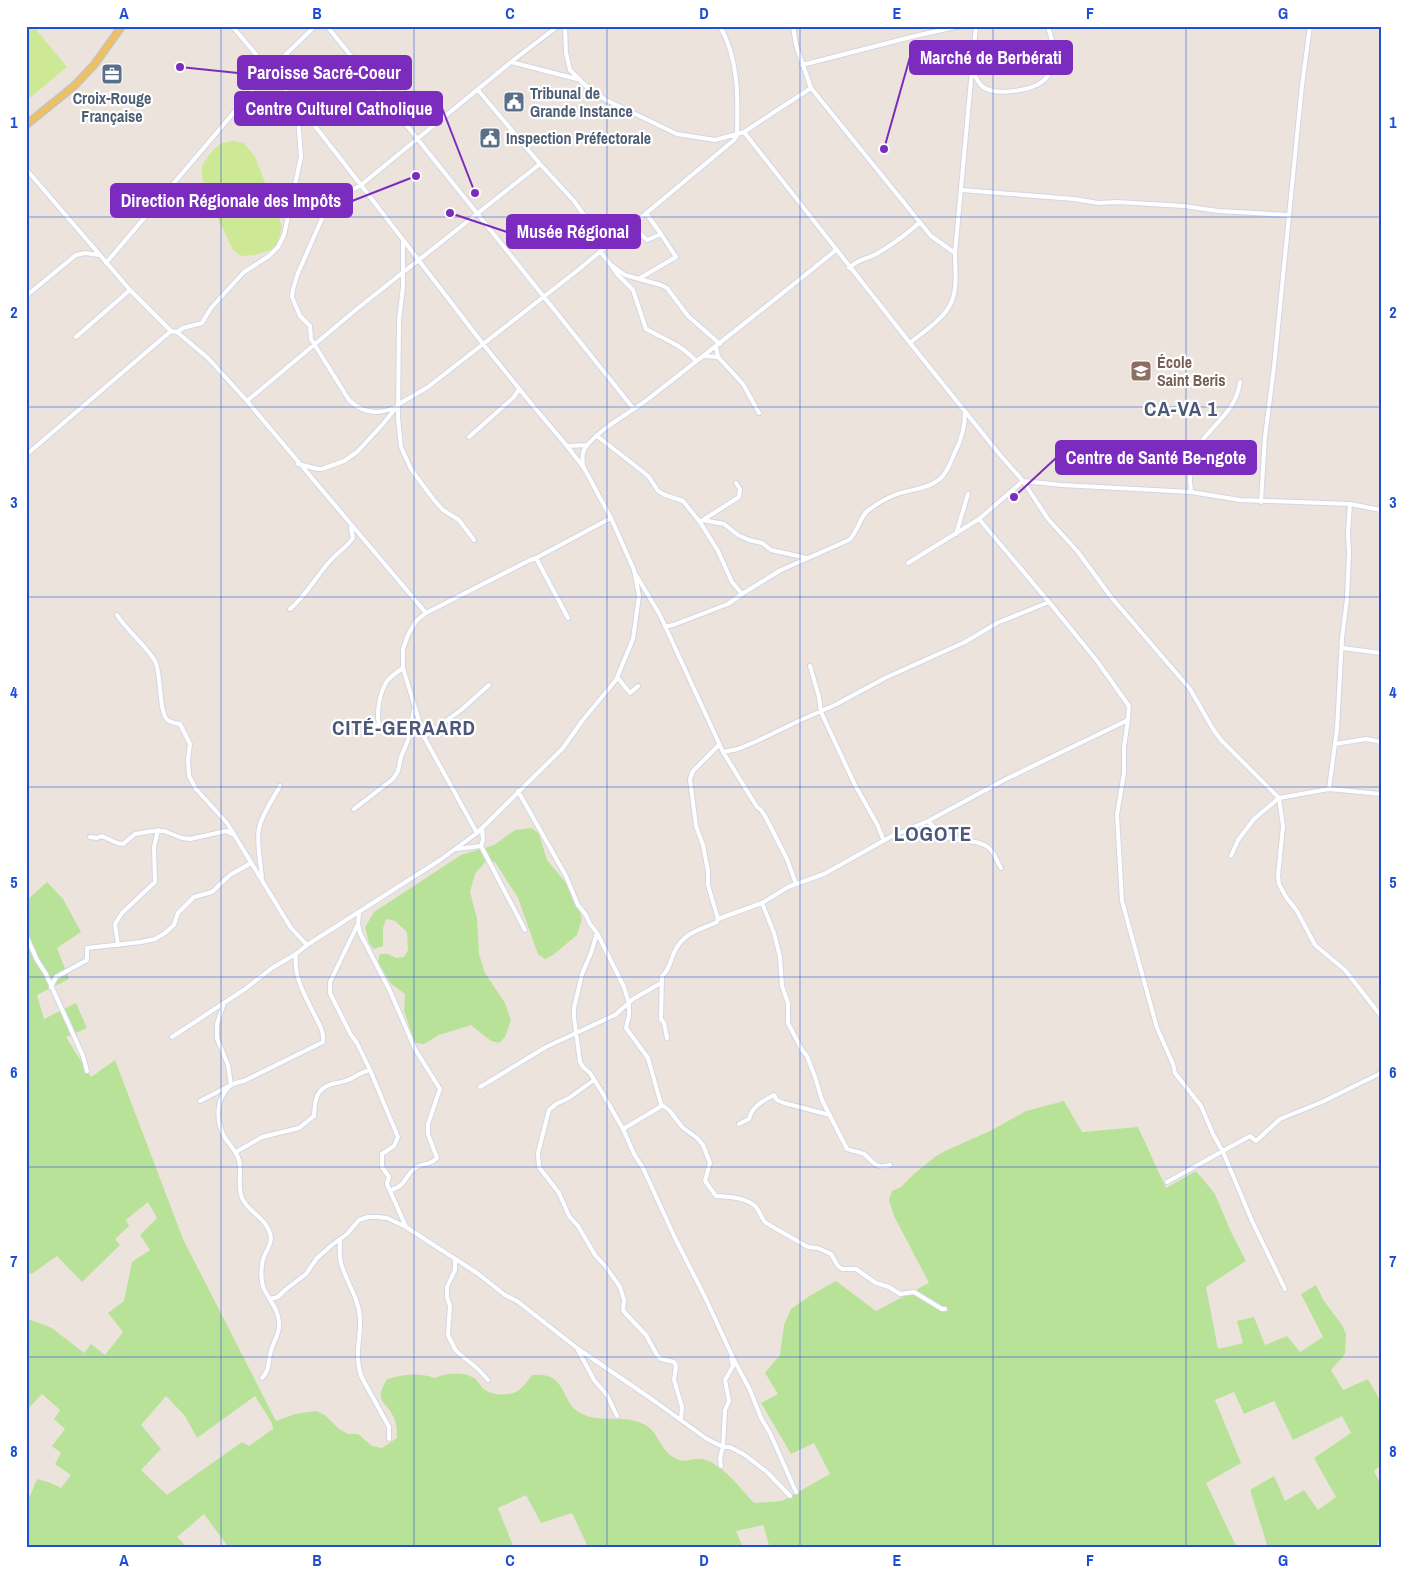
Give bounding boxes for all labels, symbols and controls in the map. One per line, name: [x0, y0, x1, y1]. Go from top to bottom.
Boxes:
text: A: [119, 2, 129, 24]
text: B: [312, 2, 322, 24]
text: C: [505, 2, 515, 24]
text: D: [699, 2, 709, 24]
text: E: [893, 2, 902, 24]
text: F: [1086, 2, 1094, 24]
text: G: [1278, 2, 1288, 24]
callout: Marché de Berbérati: [910, 41, 1072, 74]
text: Marché de Berbérati: [920, 45, 1062, 70]
callout: Paroisse Sacré-Coeur: [238, 56, 411, 89]
text: Paroisse Sacré-Coeur: [247, 60, 401, 85]
office icon: Croix-Rouge Française: [100, 62, 124, 86]
place label: Tribunal de Grande Instance: [530, 82, 633, 122]
place label: Croix-Rouge Française: [73, 87, 151, 127]
public building icon: Tribunal de Grande Instance: [502, 90, 526, 114]
callout: Centre Culturel Catholique: [235, 92, 442, 125]
text: Centre Culturel Catholique: [246, 96, 432, 121]
text: 1: [10, 111, 18, 133]
text: 1: [1389, 111, 1397, 133]
public building icon: Inspection Préfectorale: [478, 126, 502, 150]
place label: Inspection Préfectorale: [506, 127, 651, 149]
callout: Direction Régionale des Impôts: [111, 184, 352, 217]
text: Direction Régionale des Impôts: [121, 188, 341, 213]
callout: Musée Régional: [507, 215, 640, 248]
text: Musée Régional: [517, 219, 629, 244]
text: 2: [10, 301, 18, 323]
text: 2: [1389, 301, 1397, 323]
place label: École Saint Beris: [1157, 351, 1226, 391]
school or university icon: École Saint Beris: [1129, 359, 1153, 383]
district label: CA-VA 1: [1144, 394, 1218, 423]
callout: Centre de Santé Be-ngote: [1056, 441, 1256, 474]
text: Centre de Santé Be-ngote: [1066, 445, 1246, 470]
text: 3: [10, 491, 18, 513]
text: 3: [1389, 491, 1397, 513]
text: 4: [10, 681, 18, 703]
text: 4: [1389, 681, 1397, 703]
district label: CITÉ-GERAARD: [332, 713, 476, 742]
district label: LOGOTE: [894, 819, 972, 848]
text: 5: [10, 871, 18, 893]
text: 5: [1389, 871, 1397, 893]
text: 6: [10, 1061, 18, 1083]
text: 6: [1389, 1061, 1397, 1083]
text: 7: [10, 1250, 18, 1272]
text: 7: [1389, 1250, 1397, 1272]
text: 8: [10, 1440, 18, 1462]
text: 8: [1389, 1440, 1397, 1462]
text: A: [119, 1549, 129, 1571]
text: B: [312, 1549, 322, 1571]
text: C: [505, 1549, 515, 1571]
text: D: [699, 1549, 709, 1571]
text: E: [893, 1549, 902, 1571]
text: F: [1086, 1549, 1094, 1571]
text: G: [1278, 1549, 1288, 1571]

